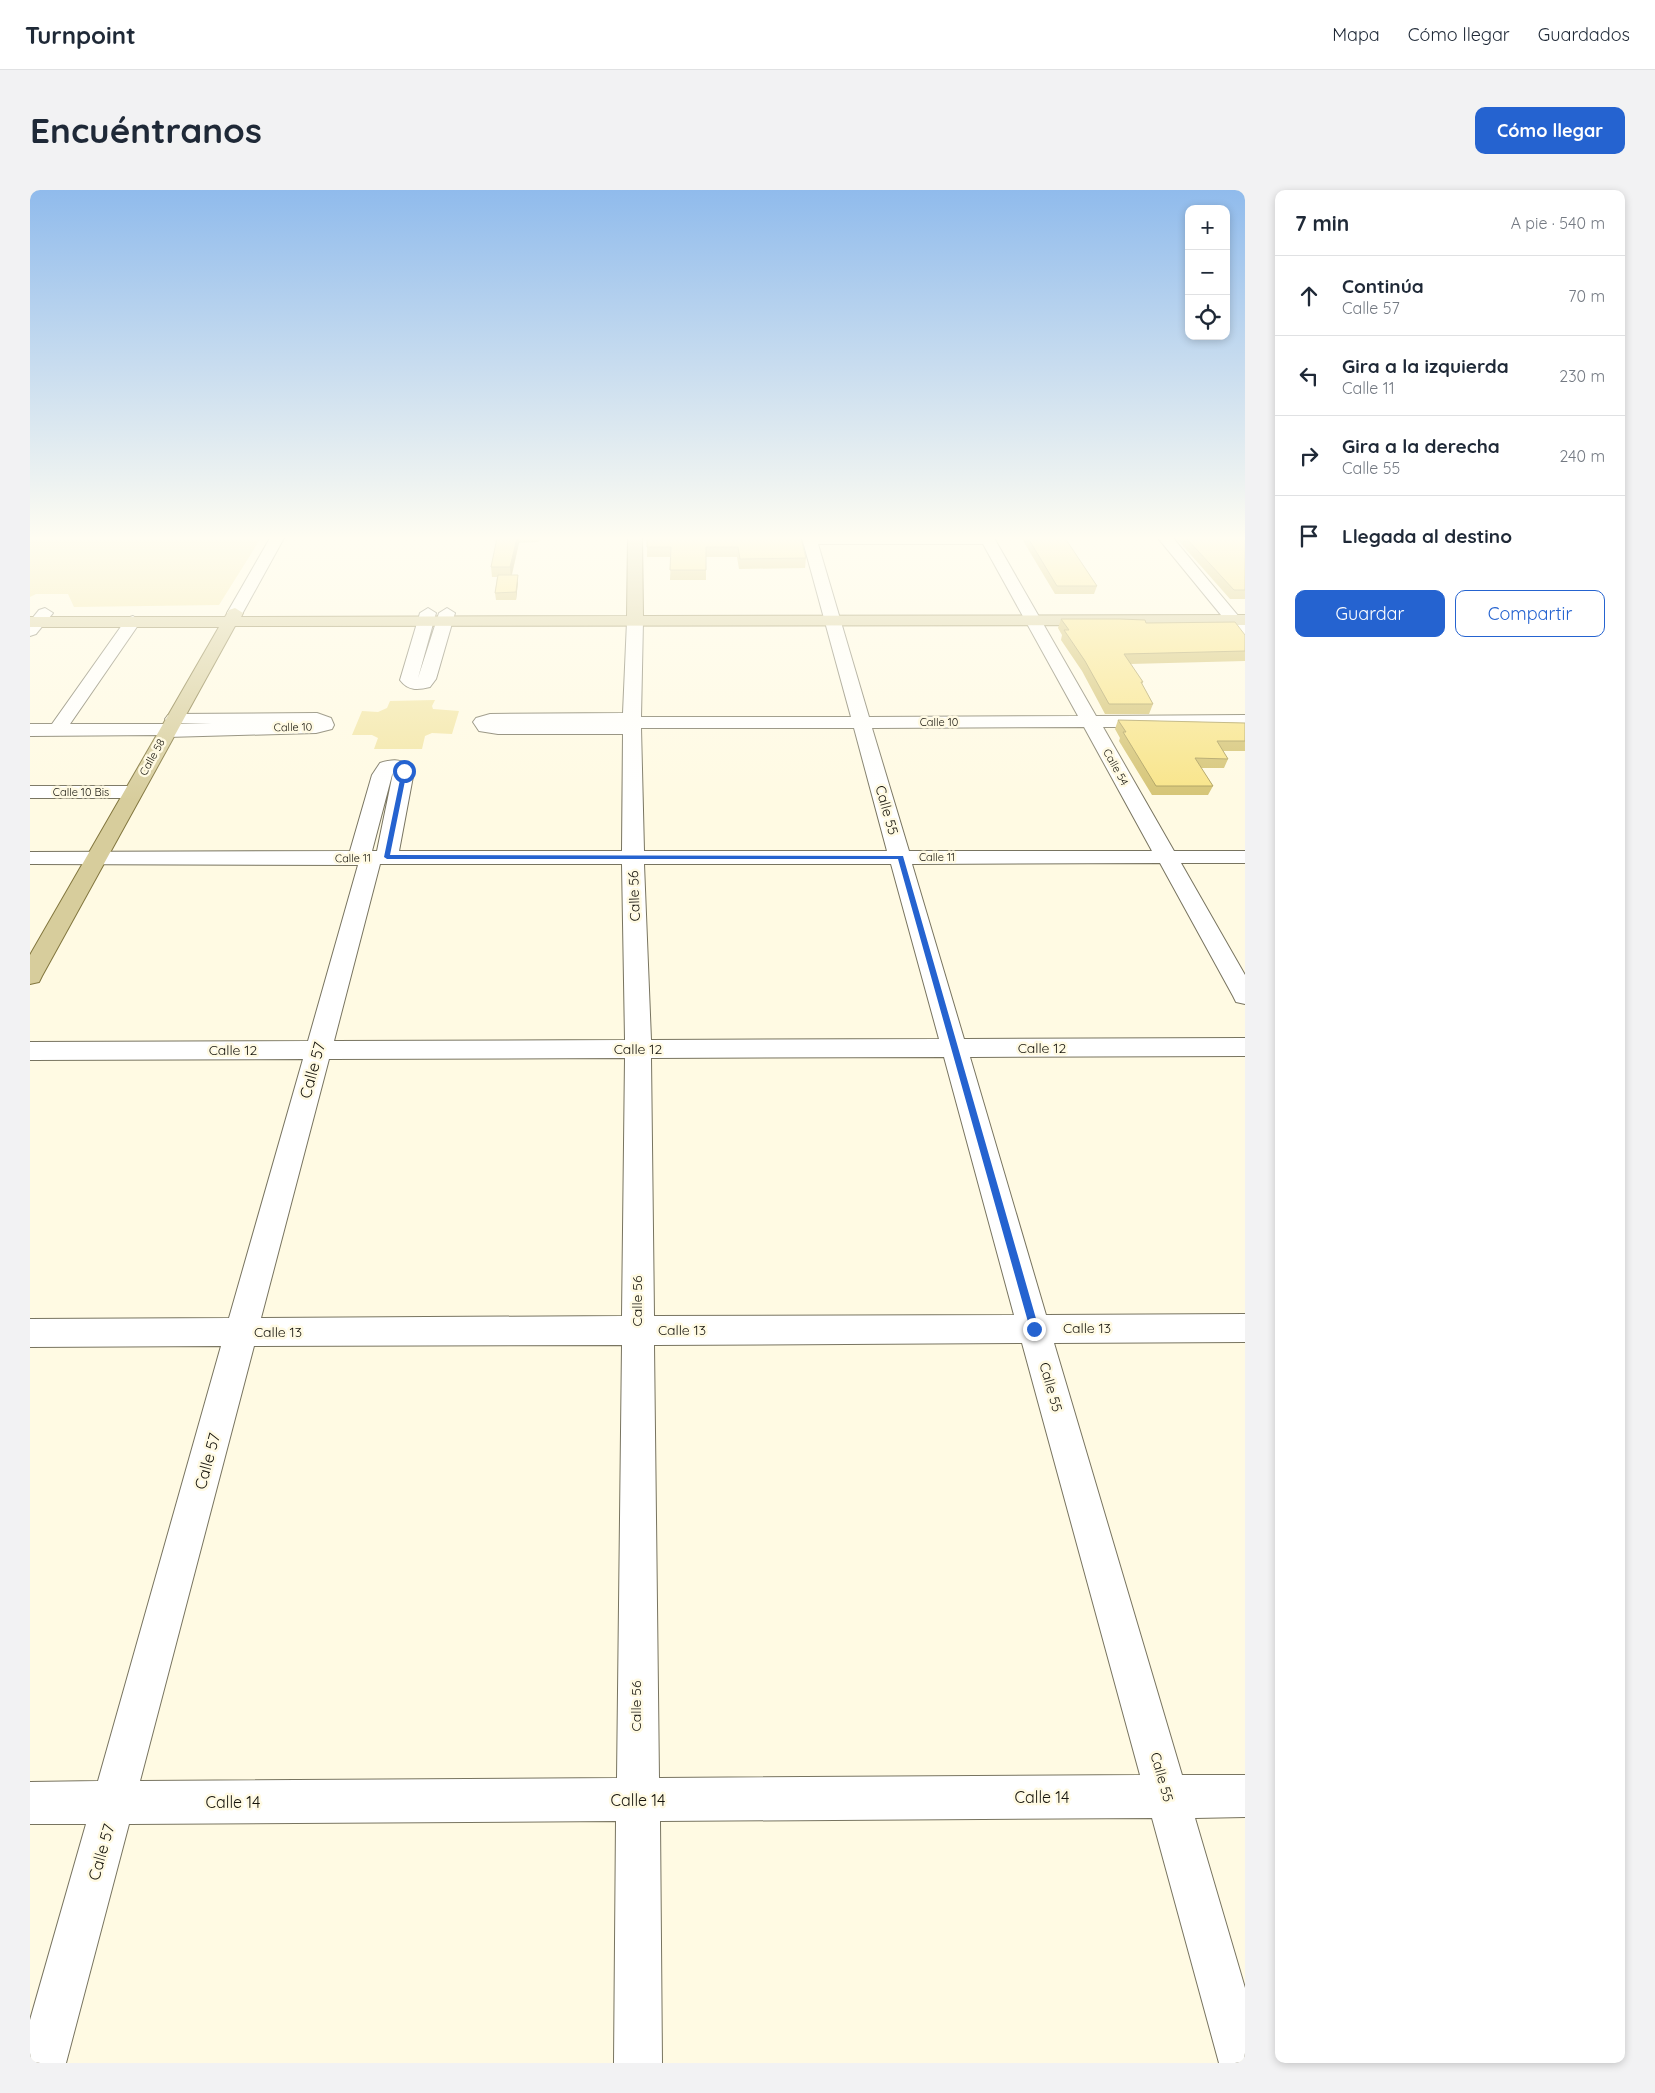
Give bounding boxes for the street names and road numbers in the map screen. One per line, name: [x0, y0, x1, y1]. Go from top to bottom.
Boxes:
street label: Calle 10: [920, 715, 958, 729]
street label: Calle 10: [274, 720, 312, 734]
street label: Calle 58: [136, 736, 168, 778]
street label: Calle 54: [1100, 746, 1132, 788]
street label: Calle 55: [871, 783, 903, 837]
street label: Calle 10 Bis: [53, 785, 109, 799]
street label: Calle 11: [919, 850, 955, 864]
street label: Calle 11: [335, 851, 371, 865]
street label: Calle 56: [624, 870, 644, 922]
street label: Calle 12: [1018, 1039, 1067, 1057]
street label: Calle 57: [295, 1040, 329, 1100]
street label: Calle 12: [614, 1040, 663, 1058]
street label: Calle 12: [209, 1041, 258, 1059]
street label: Calle 56: [628, 1275, 646, 1326]
street label: Calle 13: [1063, 1319, 1111, 1337]
street label: Calle 13: [658, 1321, 706, 1339]
street label: Calle 13: [254, 1323, 302, 1341]
street label: Calle 55: [1035, 1360, 1067, 1414]
street label: Calle 57: [190, 1431, 224, 1491]
street label: Calle 56: [627, 1680, 645, 1731]
street label: Calle 55: [1146, 1750, 1178, 1804]
street label: Calle 14: [1015, 1787, 1069, 1807]
street label: Calle 14: [611, 1790, 665, 1810]
street label: Calle 14: [206, 1792, 260, 1812]
street label: Calle 57: [83, 1822, 119, 1882]

